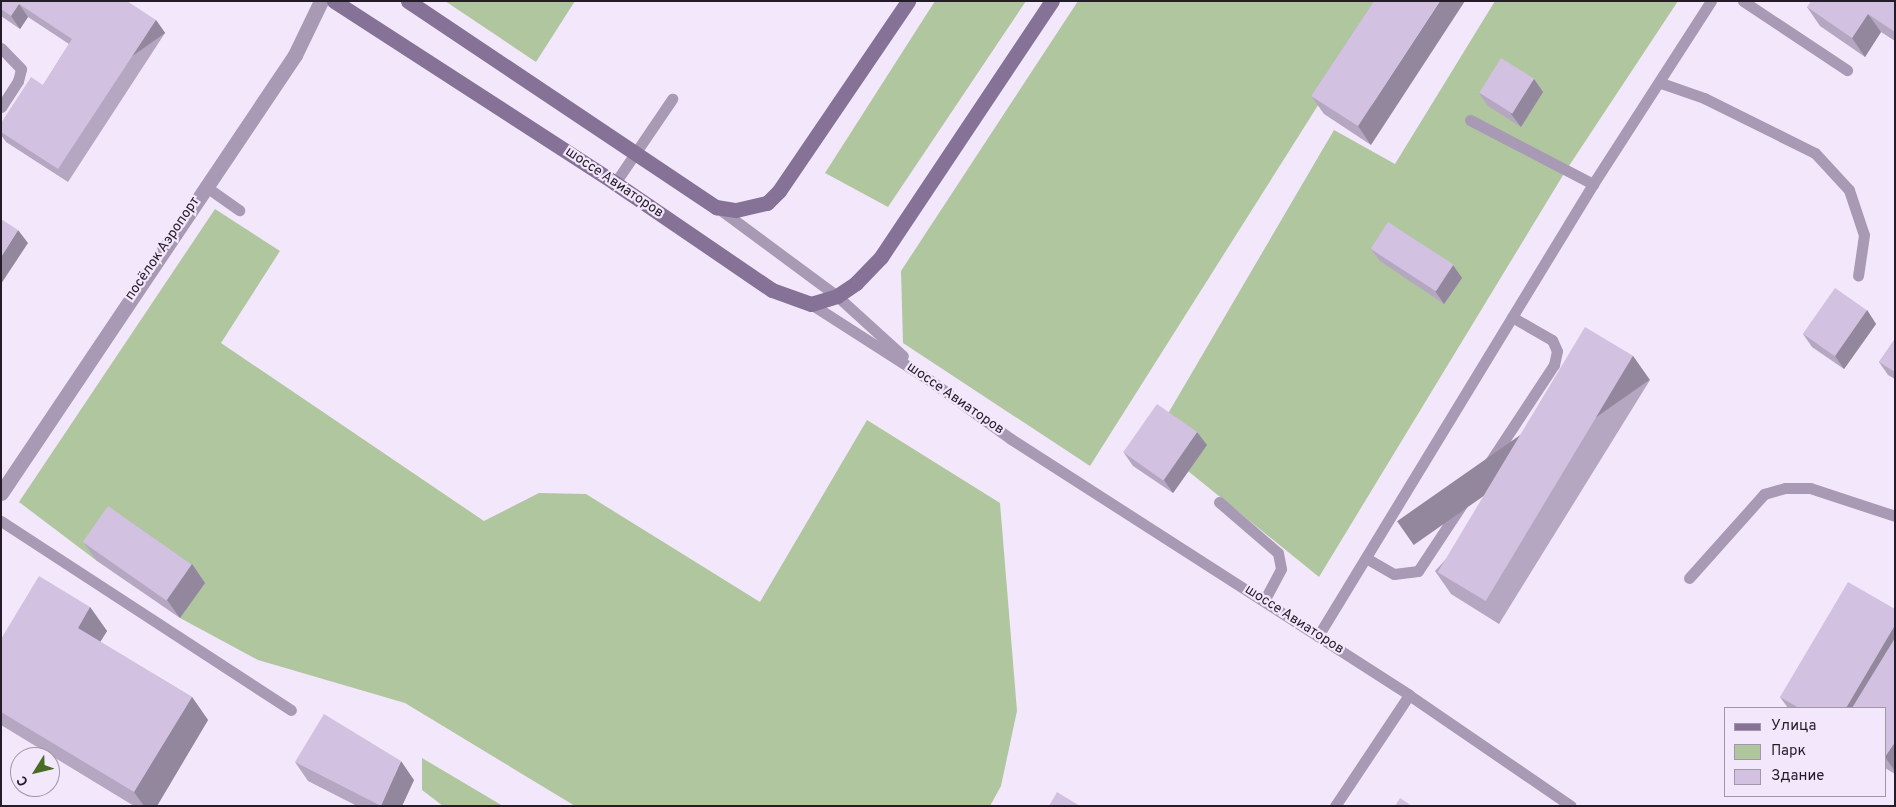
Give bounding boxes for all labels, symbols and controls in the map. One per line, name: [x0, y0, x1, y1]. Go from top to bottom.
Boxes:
street label: шоссе Авиаторов: [561, 144, 667, 222]
street label: посёлок Аэропорт: [122, 194, 204, 304]
street label: шоссе Авиаторов: [903, 359, 1007, 439]
street label: шоссе Авиаторов: [1241, 582, 1347, 658]
legend: [1724, 707, 1886, 797]
text: Улица: [1771, 717, 1816, 736]
text: Парк: [1771, 742, 1806, 761]
north arrow: [10, 747, 60, 797]
text: Здание: [1771, 767, 1824, 786]
text: С: [14, 772, 33, 789]

